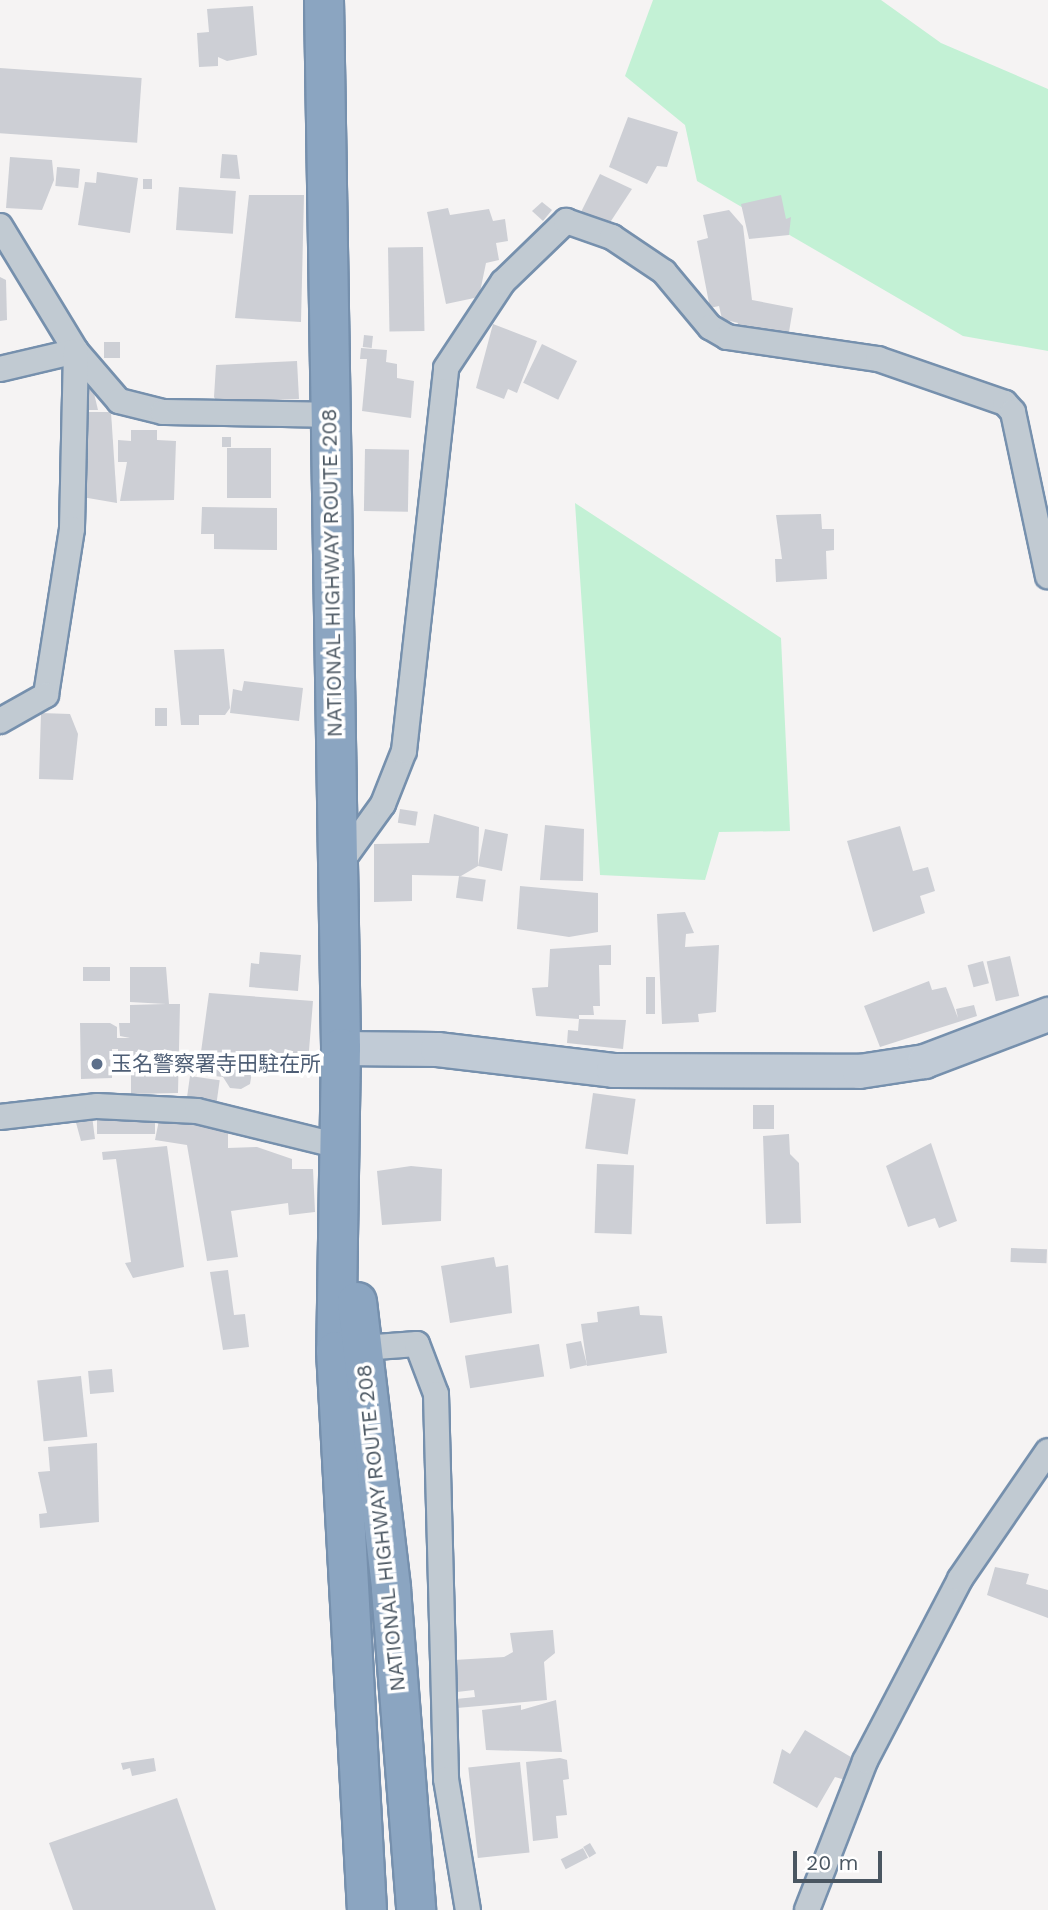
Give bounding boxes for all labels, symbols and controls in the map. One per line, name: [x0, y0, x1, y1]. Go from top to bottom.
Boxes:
street label: NATIONAL HIGHWAY ROUTE 208: [317, 408, 347, 738]
place label: 玉名警察署寺田駐在所: [111, 1051, 321, 1077]
marker: 玉名警察署寺田駐在所: [89, 1056, 105, 1072]
street label: NATIONAL HIGHWAY ROUTE 208: [351, 1363, 411, 1693]
scale bar: [796, 1836, 885, 1880]
text: 20 m: [806, 1850, 858, 1875]

